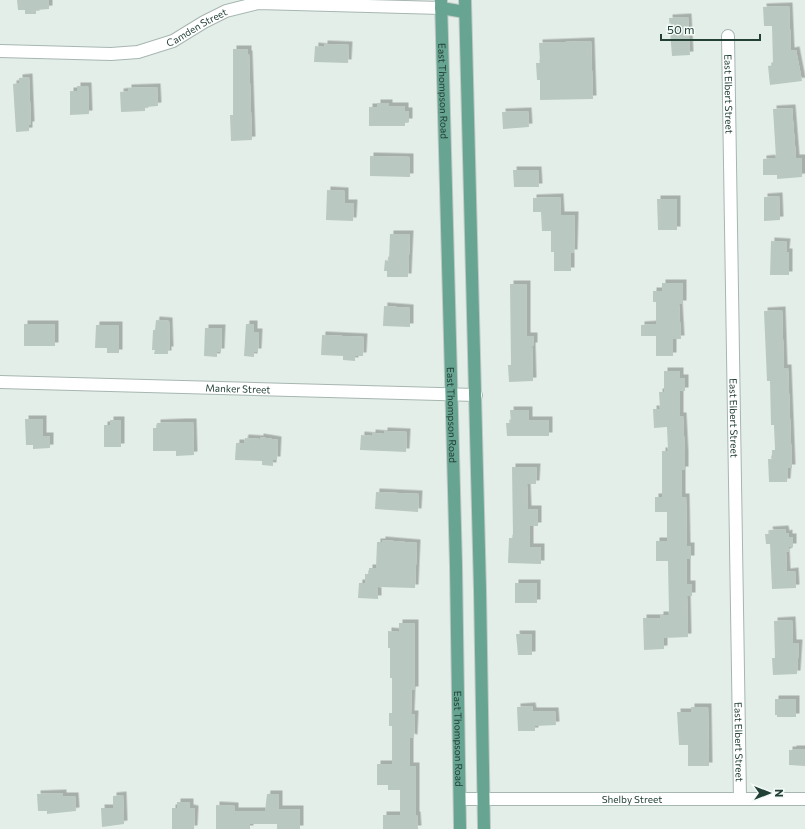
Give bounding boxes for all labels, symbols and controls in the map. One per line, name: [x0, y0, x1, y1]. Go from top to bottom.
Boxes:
street label: Camden Street: [165, 6, 229, 49]
scale bar: [661, 16, 760, 42]
text: 50 m: [667, 22, 695, 36]
street label: East Thompson Road: [436, 43, 451, 139]
street label: East Elbert Street: [722, 54, 736, 134]
street label: East Thompson Road: [445, 367, 459, 463]
street label: East Elbert Street: [727, 378, 741, 458]
street label: Manker Street: [205, 382, 271, 395]
street label: East Thompson Road: [452, 691, 465, 787]
street label: East Elbert Street: [732, 702, 746, 782]
north arrow: [749, 773, 789, 813]
text: N: [773, 789, 786, 797]
street label: Shelby Street: [602, 793, 662, 805]

